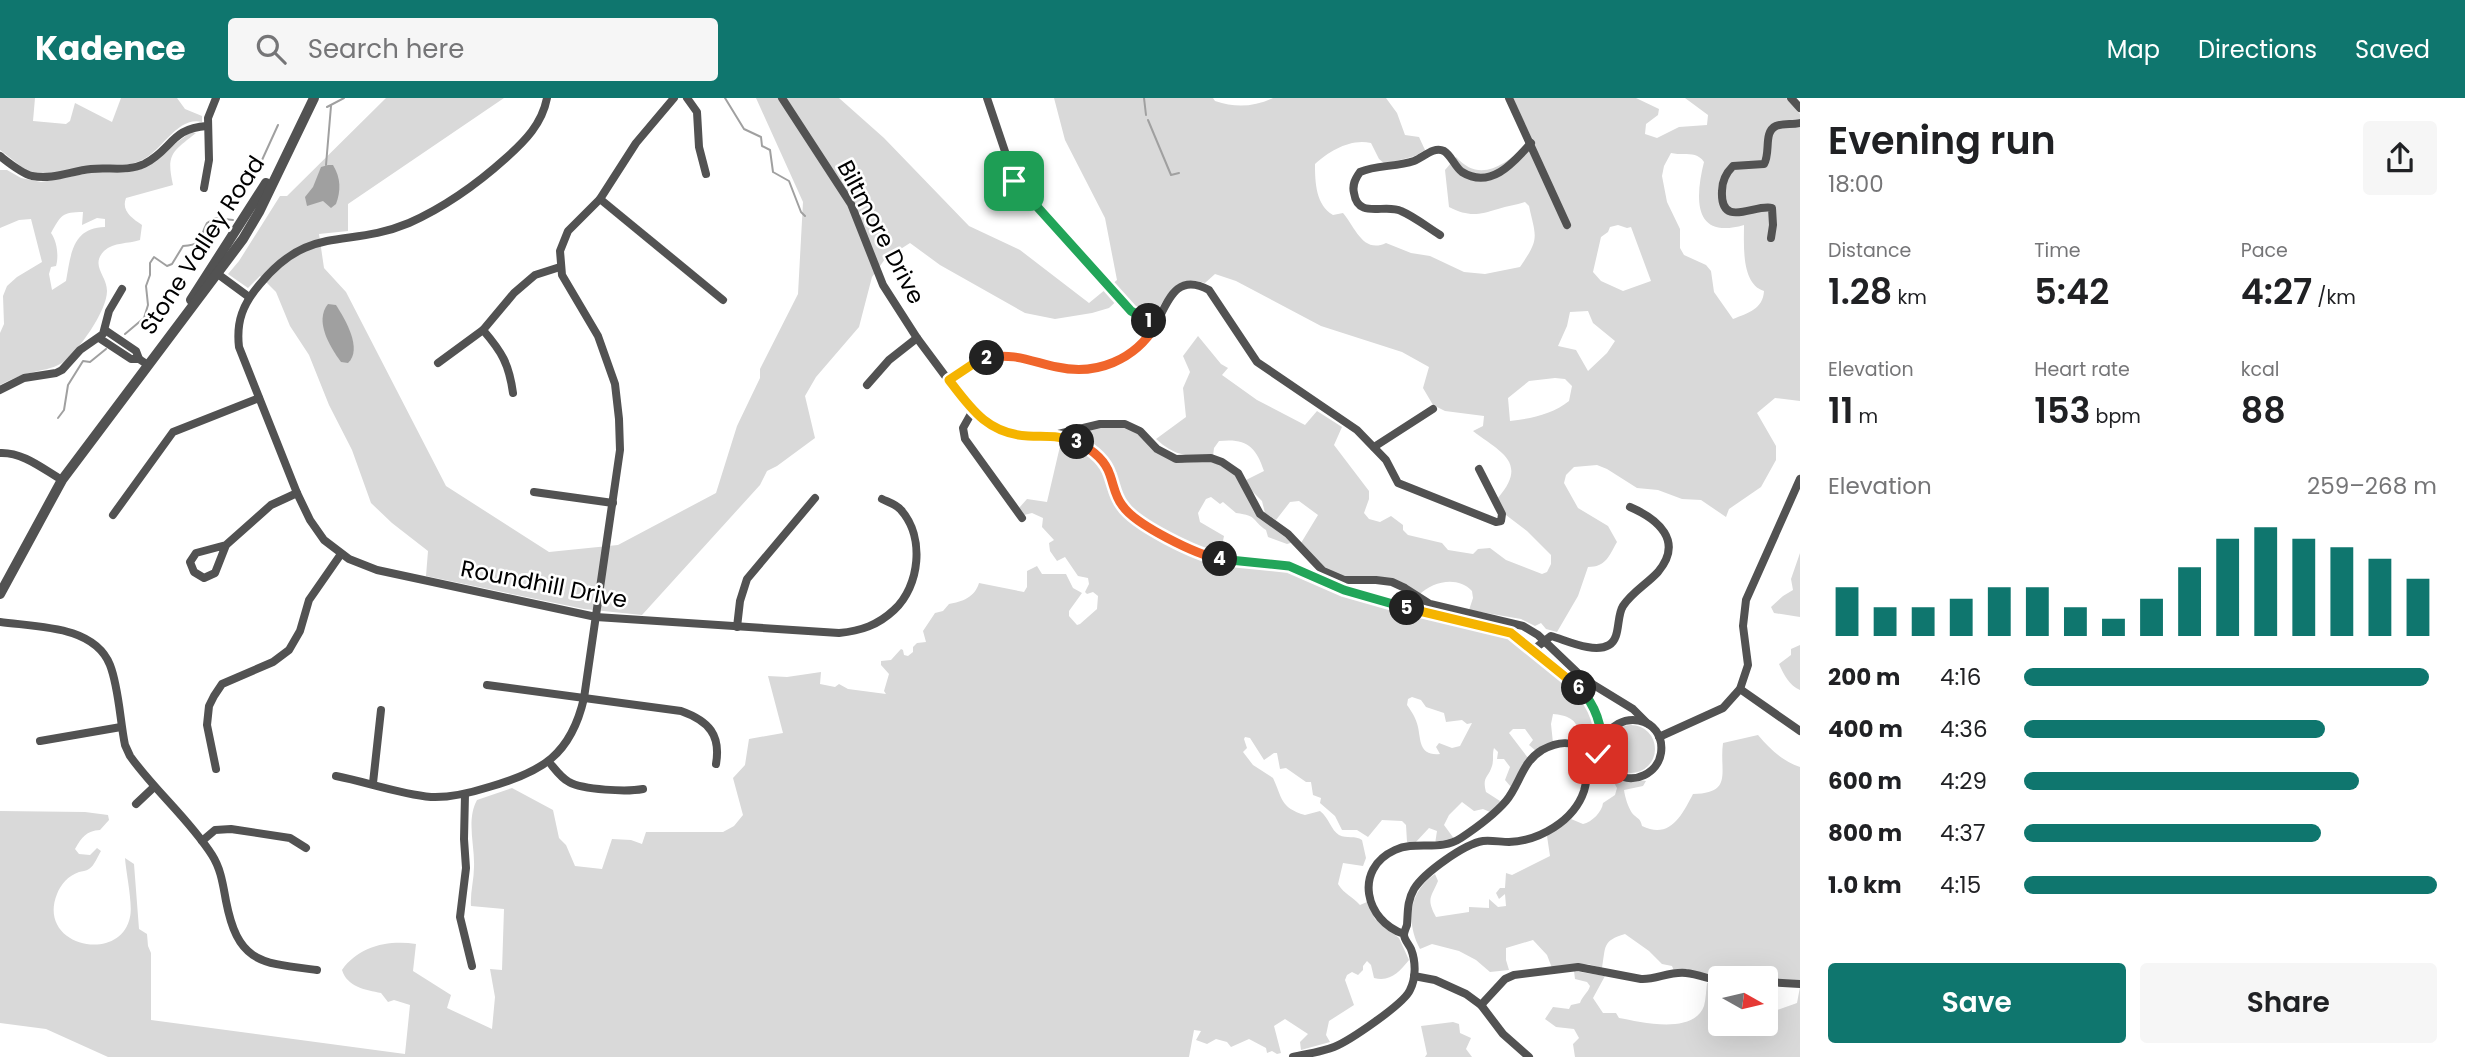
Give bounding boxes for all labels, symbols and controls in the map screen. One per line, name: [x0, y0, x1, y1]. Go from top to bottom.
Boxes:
search box: [228, 18, 718, 81]
text: Kadence: [35, 25, 186, 72]
icon: search: [252, 30, 290, 68]
text: Search here: [308, 31, 464, 67]
text: Map: [2107, 33, 2160, 66]
text: Directions: [2198, 33, 2317, 66]
text: Saved: [2355, 33, 2430, 66]
text: Evening run: [1828, 114, 2056, 167]
button: share: [2363, 121, 2437, 195]
street label: Stone Valley Road: [132, 149, 272, 341]
pin: [984, 151, 1044, 211]
street label: Biltmore Drive: [830, 154, 932, 310]
icon: arrive: [995, 162, 1033, 200]
text: 18:00: [1828, 168, 1884, 200]
text: Distance: [1828, 237, 1911, 264]
text: Time: [2034, 237, 2081, 264]
text: Pace: [2241, 237, 2288, 264]
text: 1.28: [1828, 267, 1892, 316]
text: 5:42: [2034, 267, 2109, 316]
text: 4:27: [2241, 267, 2312, 316]
text: km: [1892, 284, 1927, 311]
text: /km: [2312, 284, 2356, 311]
pin: 1: [1132, 304, 1166, 339]
text: 1: [1145, 307, 1152, 334]
pin: 2: [970, 341, 1004, 376]
text: 2: [981, 344, 992, 371]
text: Elevation: [1828, 356, 1914, 383]
text: Heart rate: [2034, 356, 2130, 383]
text: kcal: [2241, 356, 2280, 383]
text: 11: [1828, 386, 1853, 435]
text: 153: [2034, 386, 2091, 435]
text: 88: [2241, 386, 2286, 435]
text: m: [1853, 403, 1878, 430]
text: bpm: [2091, 403, 2141, 430]
pin: 3: [1060, 424, 1094, 460]
text: 3: [1071, 428, 1082, 455]
text: Elevation: [1828, 470, 1932, 502]
text: 259–268 m: [2307, 470, 2437, 502]
pin: 4: [1202, 542, 1238, 576]
text: 4: [1213, 545, 1226, 572]
street label: Roundhill Drive: [458, 552, 630, 616]
pin: 5: [1390, 590, 1424, 626]
text: 5: [1400, 594, 1413, 621]
text: 200 m: [1828, 661, 1900, 693]
text: 4:16: [1940, 661, 1981, 693]
pin: 6: [1562, 670, 1596, 706]
text: 6: [1572, 674, 1585, 701]
text: 400 m: [1828, 713, 1903, 745]
text: 4:36: [1940, 713, 1988, 745]
pin: [1568, 724, 1628, 784]
icon: check: [1579, 735, 1617, 773]
text: 600 m: [1828, 765, 1902, 797]
text: 4:29: [1940, 765, 1987, 797]
text: 800 m: [1828, 817, 1902, 849]
text: 4:37: [1940, 817, 1985, 849]
text: 1.0 km: [1828, 869, 1902, 901]
text: 4:15: [1940, 869, 1981, 901]
button: Save: [1828, 963, 2126, 1043]
button: Share: [2140, 963, 2437, 1043]
north arrow: [1708, 966, 1778, 1036]
map controls: [1708, 966, 1778, 1036]

